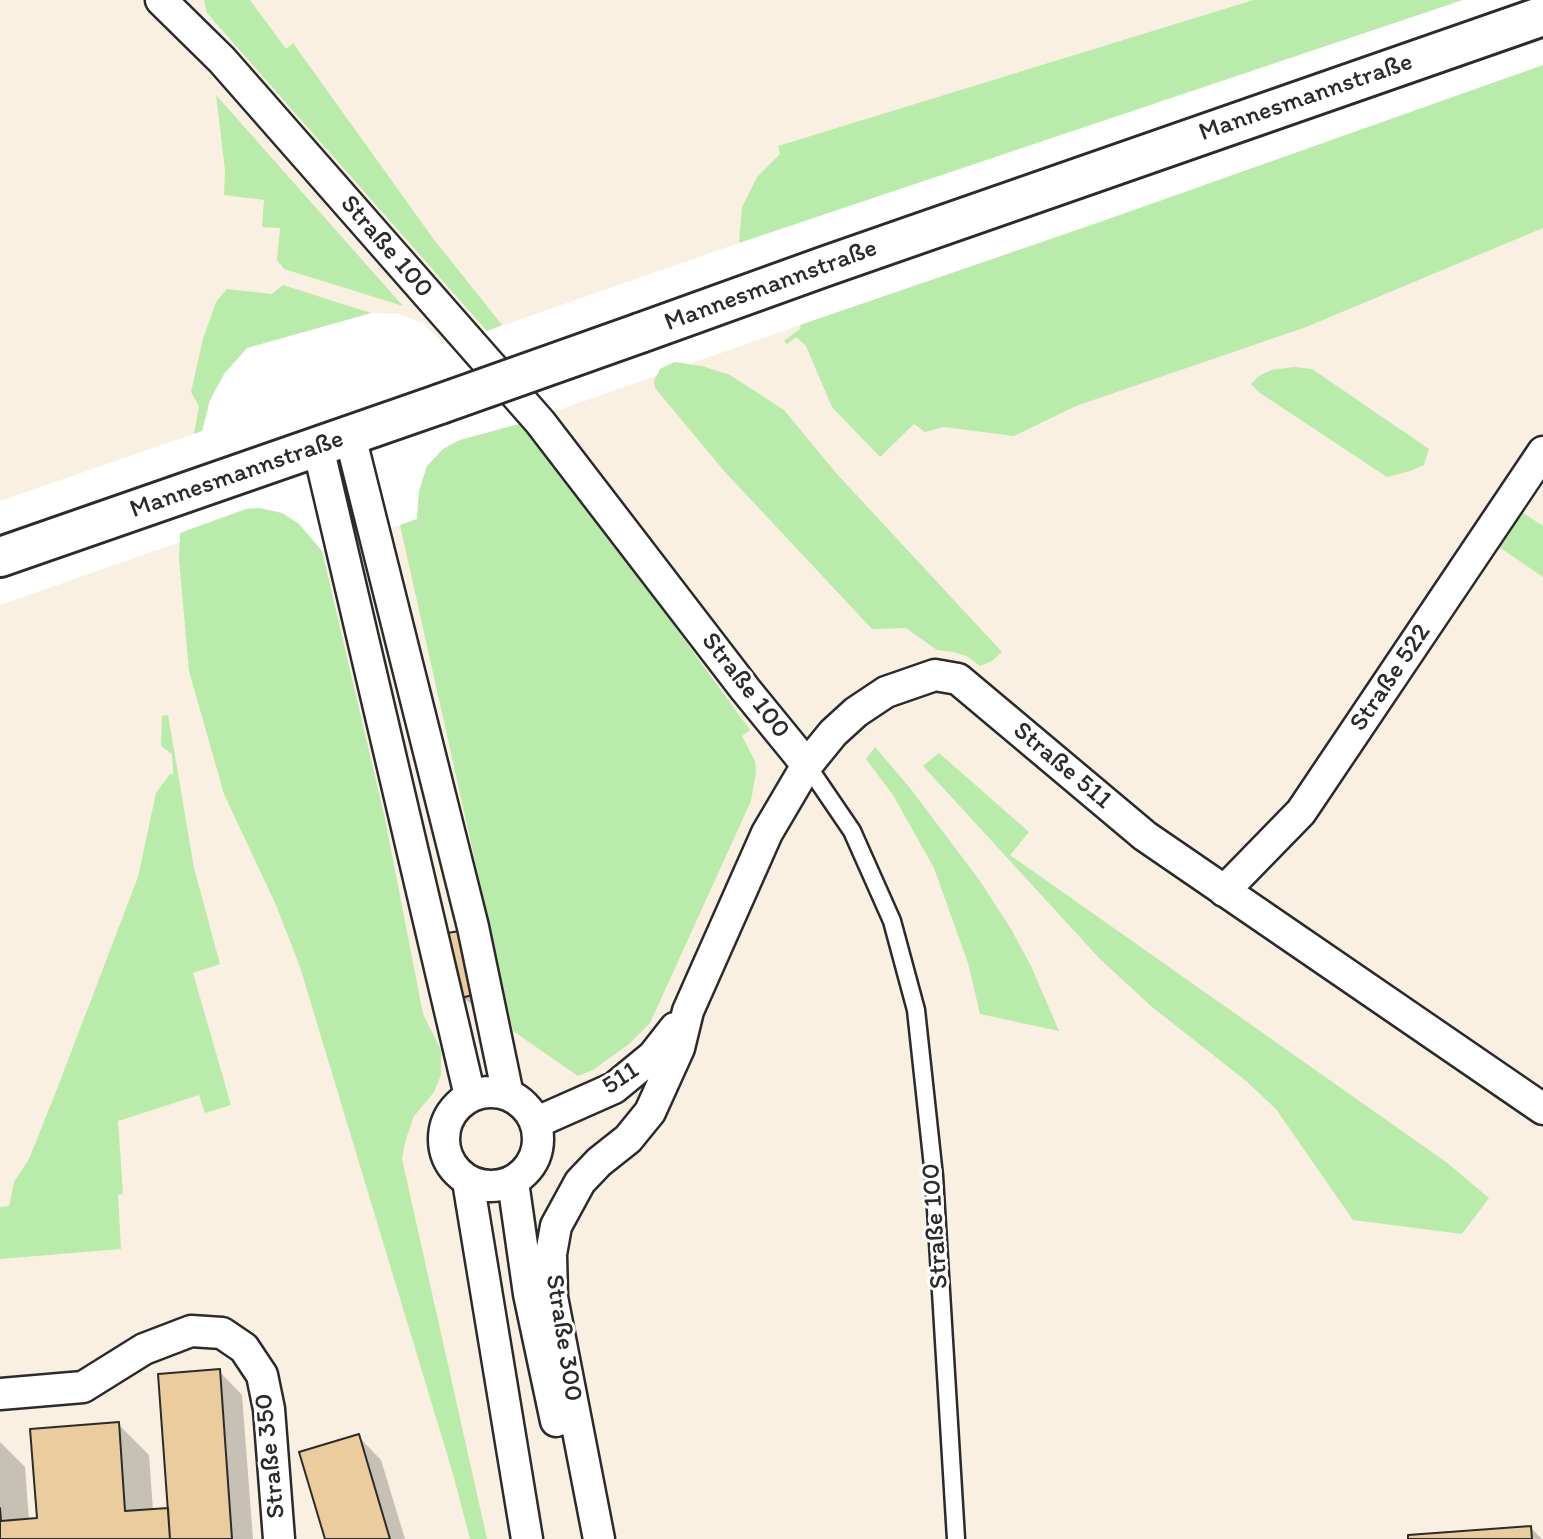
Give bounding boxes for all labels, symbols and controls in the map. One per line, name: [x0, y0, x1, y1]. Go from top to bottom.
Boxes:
street label: Mannesmannstraße: [1195, 47, 1417, 149]
street label: Straße 100: [333, 189, 439, 305]
street label: Mannesmannstraße: [660, 233, 882, 339]
street label: Mannesmannstraße: [126, 424, 348, 526]
street label: Straße 522: [1344, 618, 1438, 738]
street label: Straße 100: [694, 627, 796, 745]
street label: Straße 511: [1006, 716, 1118, 816]
street label: 511: [597, 1056, 645, 1102]
street label: Straße 100: [916, 1162, 956, 1290]
street label: Straße 300: [538, 1272, 588, 1404]
street label: Straße 350: [249, 1392, 293, 1520]

